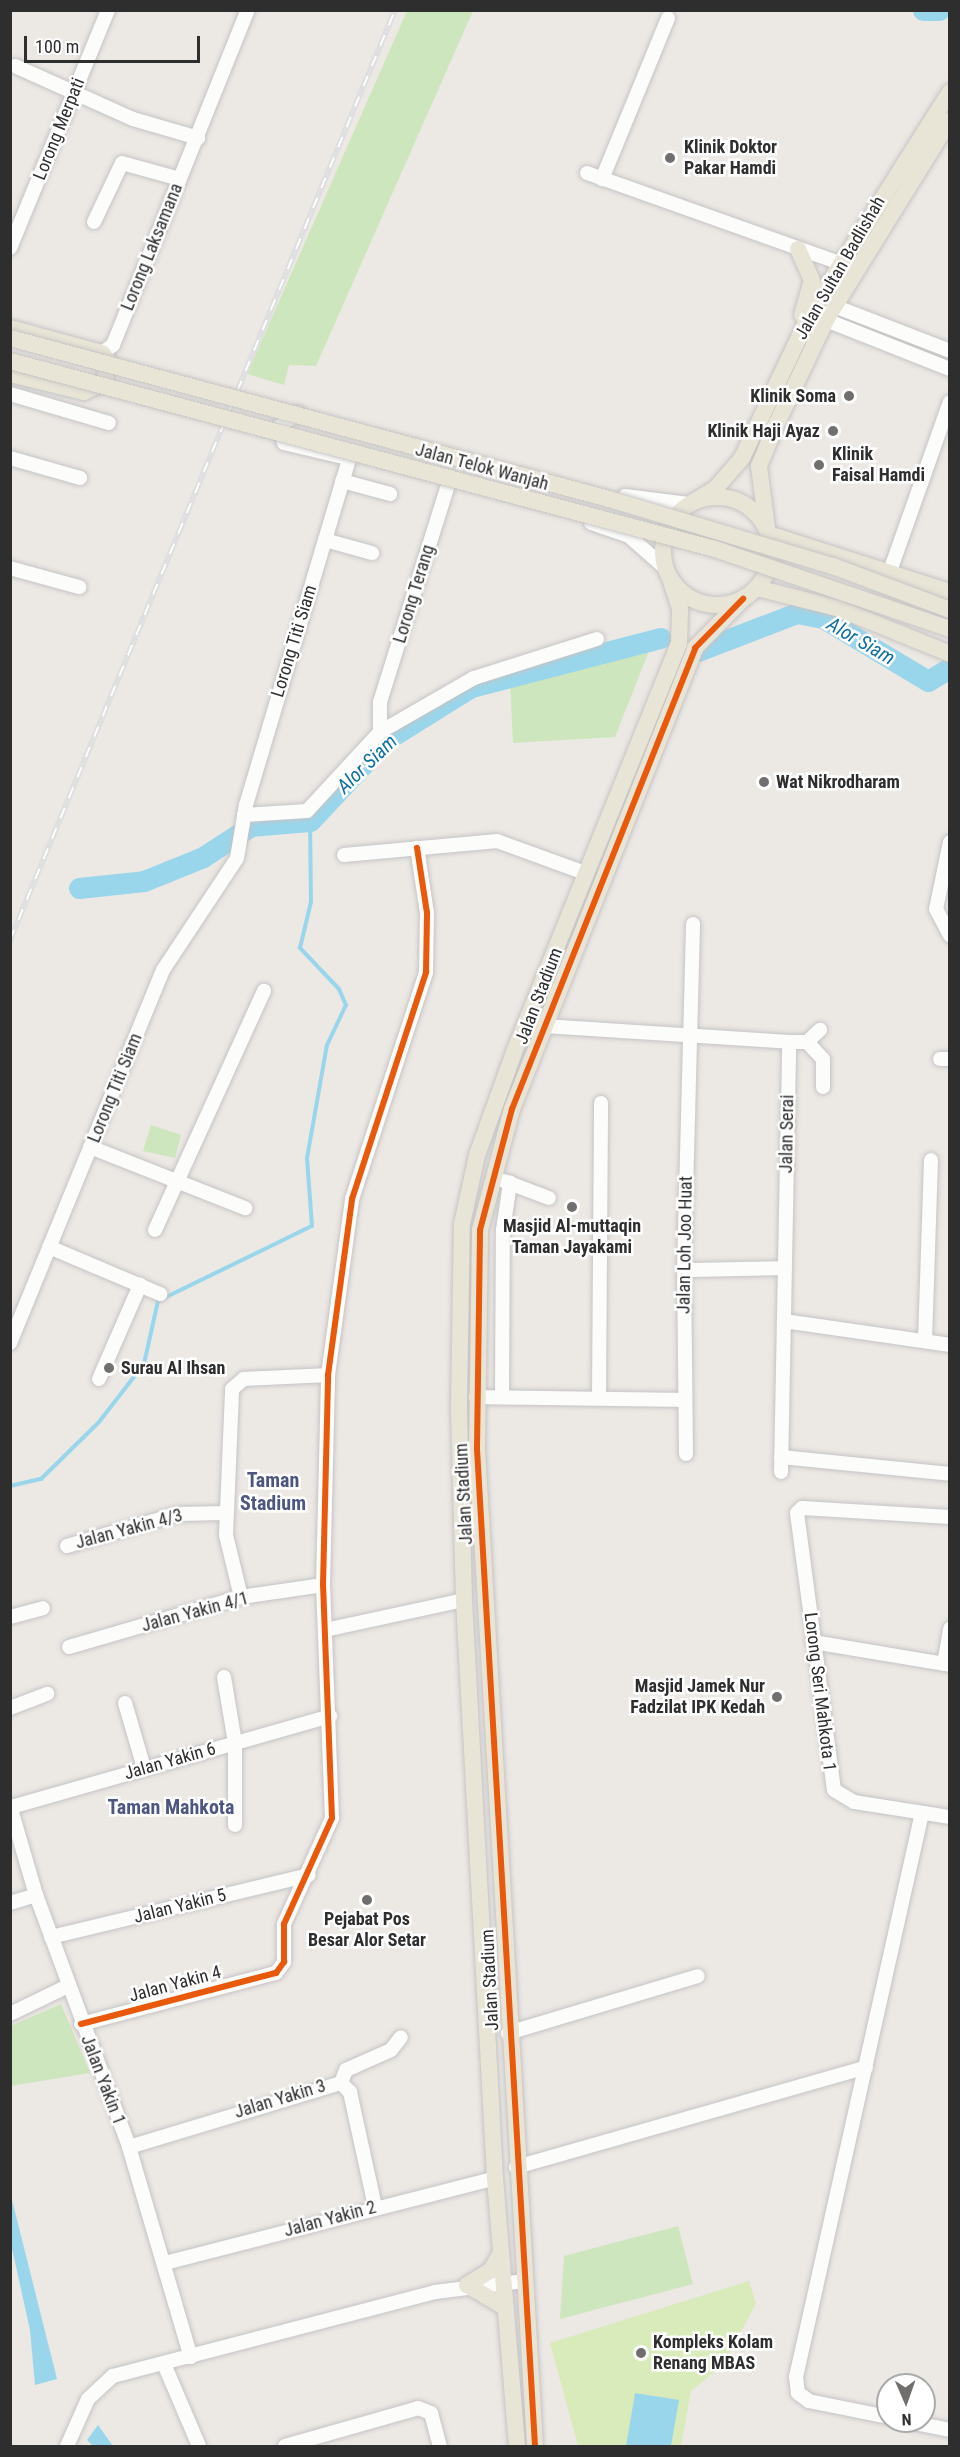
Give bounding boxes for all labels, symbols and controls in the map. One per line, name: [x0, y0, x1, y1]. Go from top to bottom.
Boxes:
scale bar: [27, 24, 202, 62]
text: 100 m: [35, 36, 79, 57]
street label: Lorong Merpati: [29, 75, 89, 183]
place label: Klinik Doktor Pakar Hamdi: [684, 137, 777, 180]
marker: Klinik Doktor Pakar Hamdi: [661, 149, 679, 167]
street label: Lorong Laksamana: [117, 180, 187, 314]
street label: Jalan Sultan Badlishah: [790, 193, 890, 343]
place label: Klinik Soma: [750, 385, 836, 407]
marker: Klinik Soma: [840, 387, 858, 405]
place label: Klinik Haji Ayaz: [707, 420, 820, 442]
marker: Klinik Haji Ayaz: [824, 422, 842, 440]
street label: Jalan Telok Wanjah: [413, 439, 551, 495]
place label: Klinik Faisal Hamdi: [832, 444, 925, 486]
marker: Klinik Faisal Hamdi: [810, 456, 828, 474]
street label: Lorong Terang: [389, 542, 439, 646]
street label: Lorong Titi Siam: [267, 582, 321, 700]
water label: Alor Siam: [823, 612, 899, 670]
water label: Alor Siam: [332, 730, 402, 798]
place label: Wat Nikrodharam: [776, 771, 900, 793]
marker: Wat Nikrodharam: [757, 775, 771, 789]
street label: Jalan Stadium: [511, 945, 567, 1047]
street label: Lorong Titi Siam: [83, 1030, 147, 1146]
street label: Jalan Serai: [776, 1095, 798, 1173]
street label: Jalan Loh Joo Huat: [673, 1176, 697, 1314]
marker: Masjid Al-muttaqin Taman Jayakami: [565, 1200, 579, 1214]
place label: Masjid Al-muttaqin Taman Jayakami: [503, 1216, 641, 1258]
place label: Surau Al Ihsan: [121, 1357, 225, 1379]
marker: Surau Al Ihsan: [102, 1361, 116, 1375]
street label: Jalan Stadium: [451, 1443, 477, 1545]
district label: Taman Stadium: [240, 1468, 306, 1515]
street label: Jalan Yakin 4/3: [73, 1504, 185, 1554]
street label: Jalan Yakin 4/1: [139, 1587, 251, 1637]
street label: Lorong Seri Mahkota 1: [800, 1611, 840, 1773]
place label: Masjid Jamek Nur Fadzilat IPK Kedah: [630, 1676, 765, 1718]
marker: Masjid Jamek Nur Fadzilat IPK Kedah: [770, 1690, 784, 1704]
street label: Jalan Yakin 6: [122, 1738, 218, 1784]
district label: Taman Mahkota: [108, 1795, 234, 1819]
street label: Jalan Yakin 5: [132, 1884, 228, 1928]
marker: Pejabat Pos Besar Alor Setar: [360, 1893, 374, 1907]
place label: Pejabat Pos Besar Alor Setar: [308, 1909, 426, 1952]
street label: Jalan Stadium: [477, 1929, 503, 2031]
street label: Jalan Yakin 4: [127, 1961, 223, 2007]
street label: Jalan Yakin 1: [76, 2032, 130, 2128]
street label: Jalan Yakin 3: [232, 2075, 328, 2123]
street label: Jalan Yakin 2: [282, 2196, 378, 2242]
place label: Kompleks Kolam Renang MBAS: [653, 2332, 773, 2374]
marker: Kompleks Kolam Renang MBAS: [634, 2346, 648, 2360]
north arrow: [876, 2373, 936, 2433]
text: N: [901, 2410, 912, 2429]

